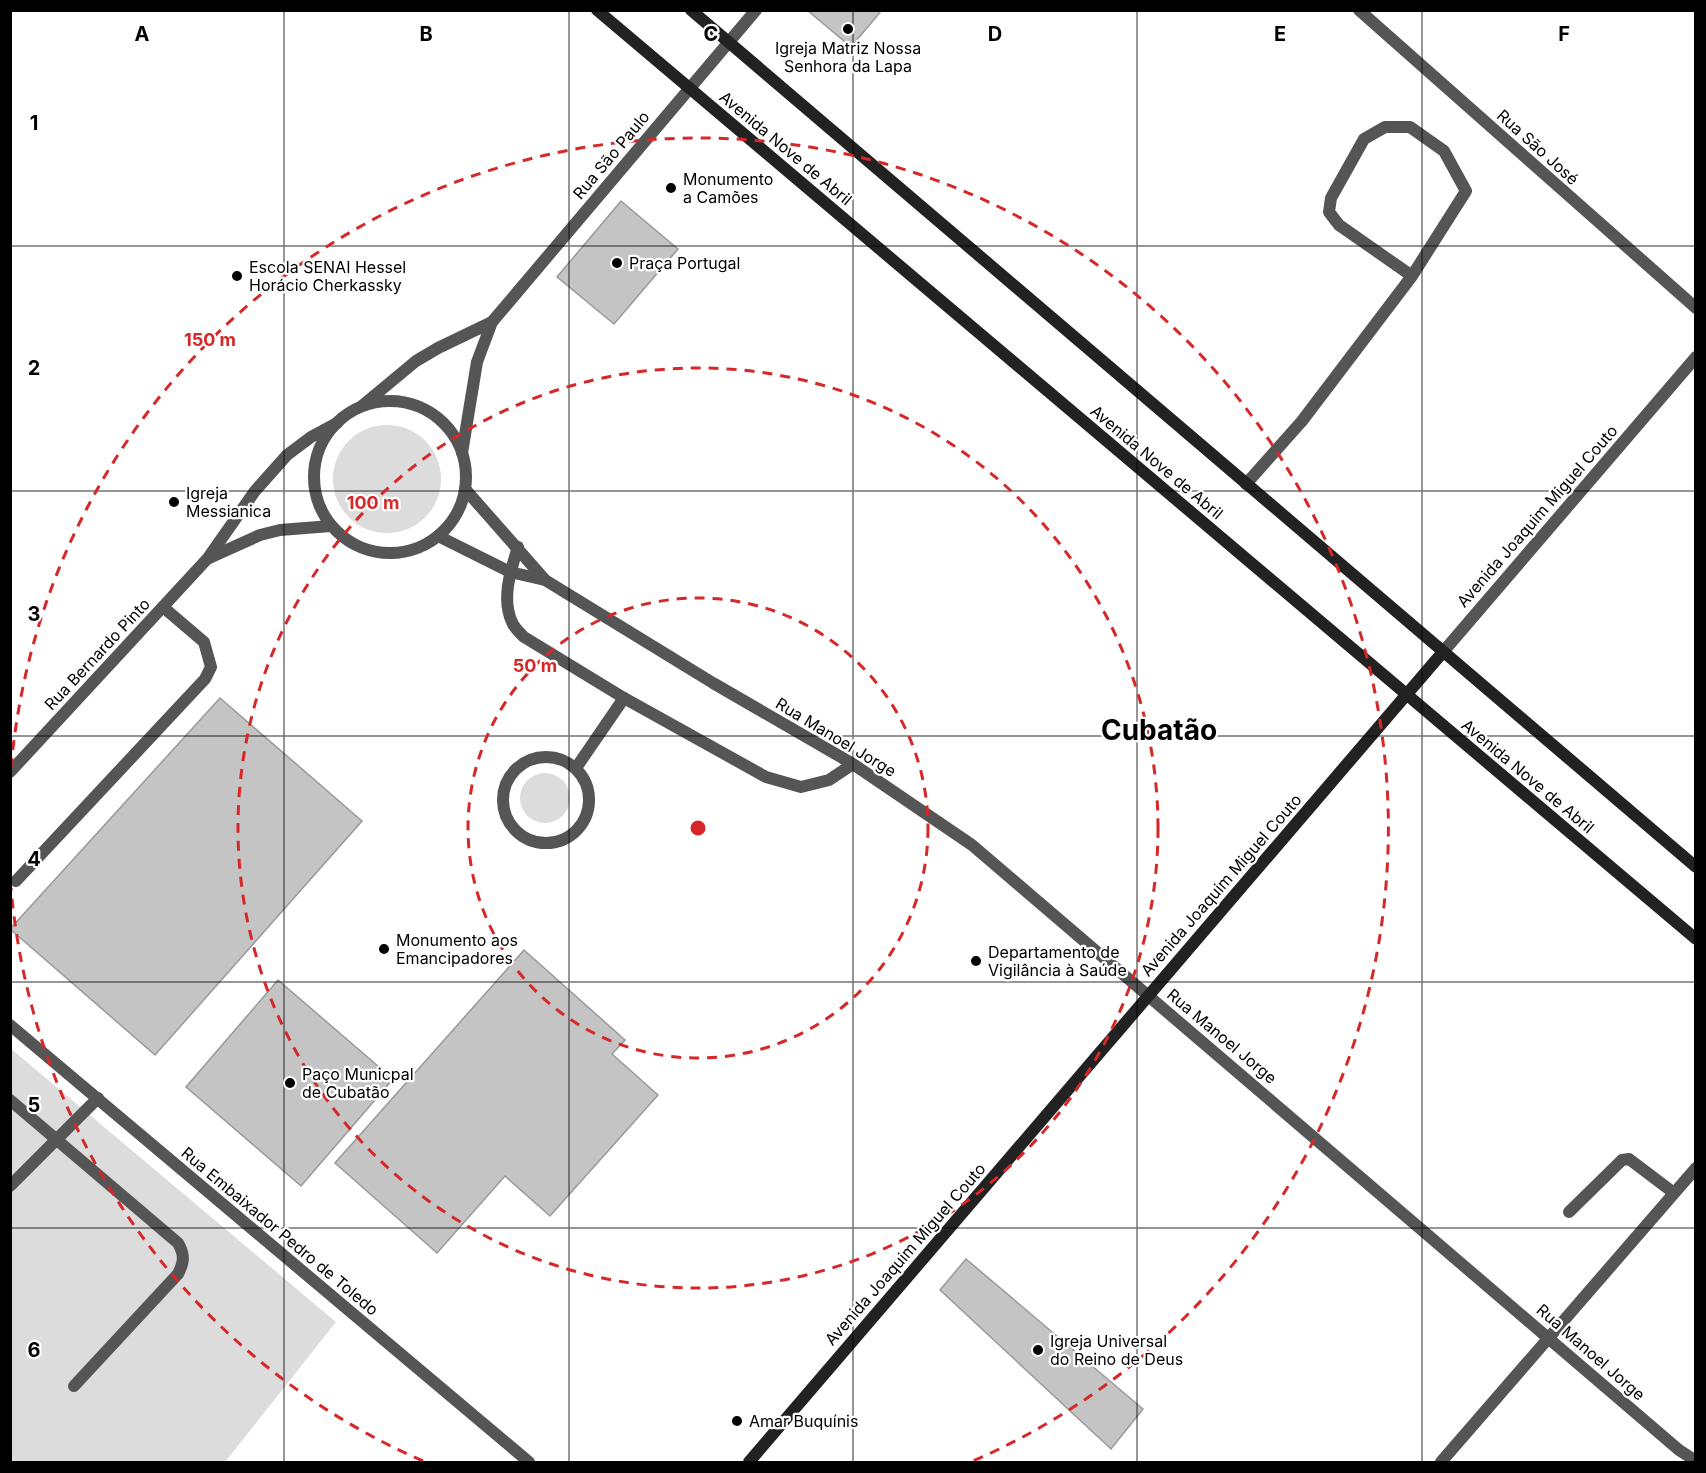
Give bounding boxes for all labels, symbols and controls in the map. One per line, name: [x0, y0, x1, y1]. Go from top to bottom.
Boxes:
text: A: [135, 22, 150, 46]
text: B: [419, 22, 433, 46]
text: C: [704, 22, 718, 46]
marker: Igreja Matriz Nossa Senhora da Lapa: [841, 22, 855, 36]
text: D: [988, 22, 1002, 46]
text: E: [1274, 22, 1286, 46]
text: F: [1558, 22, 1570, 46]
place label: Igreja Matriz Nossa Senhora da Lapa: [775, 38, 921, 76]
street label: Avenida Nove de Abril: [716, 87, 856, 209]
street label: Rua São José: [1493, 105, 1583, 189]
street label: Rua São Paulo: [568, 107, 654, 203]
text: 1: [30, 111, 38, 135]
place label: Monumento a Camões: [683, 169, 773, 207]
marker: Monumento a Camões: [664, 181, 678, 195]
place label: Praça Portugal: [629, 253, 740, 273]
marker: Praça Portugal: [610, 256, 624, 270]
place label: Escola SENAI Hessel Horácio Cherkassky: [249, 257, 406, 295]
marker: Escola SENAI Hessel Horácio Cherkassky: [230, 269, 244, 283]
text: 150 m: [184, 329, 236, 350]
text: 2: [28, 356, 40, 380]
street label: Avenida Nove de Abril: [1087, 401, 1227, 523]
street label: Avenida Joaquim Miguel Couto: [1452, 421, 1622, 611]
place label: Igreja Messianica: [186, 483, 271, 521]
text: 100 m: [347, 492, 399, 513]
marker: Igreja Messianica: [167, 495, 181, 509]
street label: Rua Bernardo Pinto: [40, 594, 154, 714]
text: 3: [28, 602, 40, 626]
text: 50 m: [513, 655, 557, 676]
street label: Rua Manoel Jorge: [772, 693, 900, 781]
district label: Cubatão: [1101, 713, 1217, 747]
street label: Avenida Nove de Abril: [1458, 715, 1598, 837]
street label: Avenida Joaquim Miguel Couto: [1136, 790, 1306, 980]
centre of rings: [688, 818, 708, 838]
text: 4: [27, 847, 41, 871]
place label: Monumento aos Emancipadores: [396, 930, 518, 968]
marker: Monumento aos Emancipadores: [377, 942, 391, 956]
place label: Departamento de Vigilância à Saúde: [988, 942, 1127, 980]
marker: Departamento de Vigilância à Saúde: [969, 954, 983, 968]
street label: Rua Manoel Jorge: [1163, 984, 1281, 1088]
place label: Paço Municpal de Cubatão: [302, 1064, 414, 1102]
marker: Paço Municpal de Cubatão: [283, 1076, 297, 1090]
text: 5: [28, 1093, 40, 1117]
street label: Rua Embaixador Pedro de Toledo: [177, 1143, 383, 1319]
street label: Avenida Joaquim Miguel Couto: [820, 1159, 990, 1349]
street label: Rua Manoel Jorge: [1533, 1299, 1649, 1405]
place label: Igreja Universal do Reino de Deus: [1050, 1331, 1183, 1369]
text: 6: [28, 1338, 41, 1362]
marker: Igreja Universal do Reino de Deus: [1031, 1343, 1045, 1357]
place label: Amar Buquínis: [749, 1411, 858, 1431]
marker: Amar Buquínis: [730, 1414, 744, 1428]

